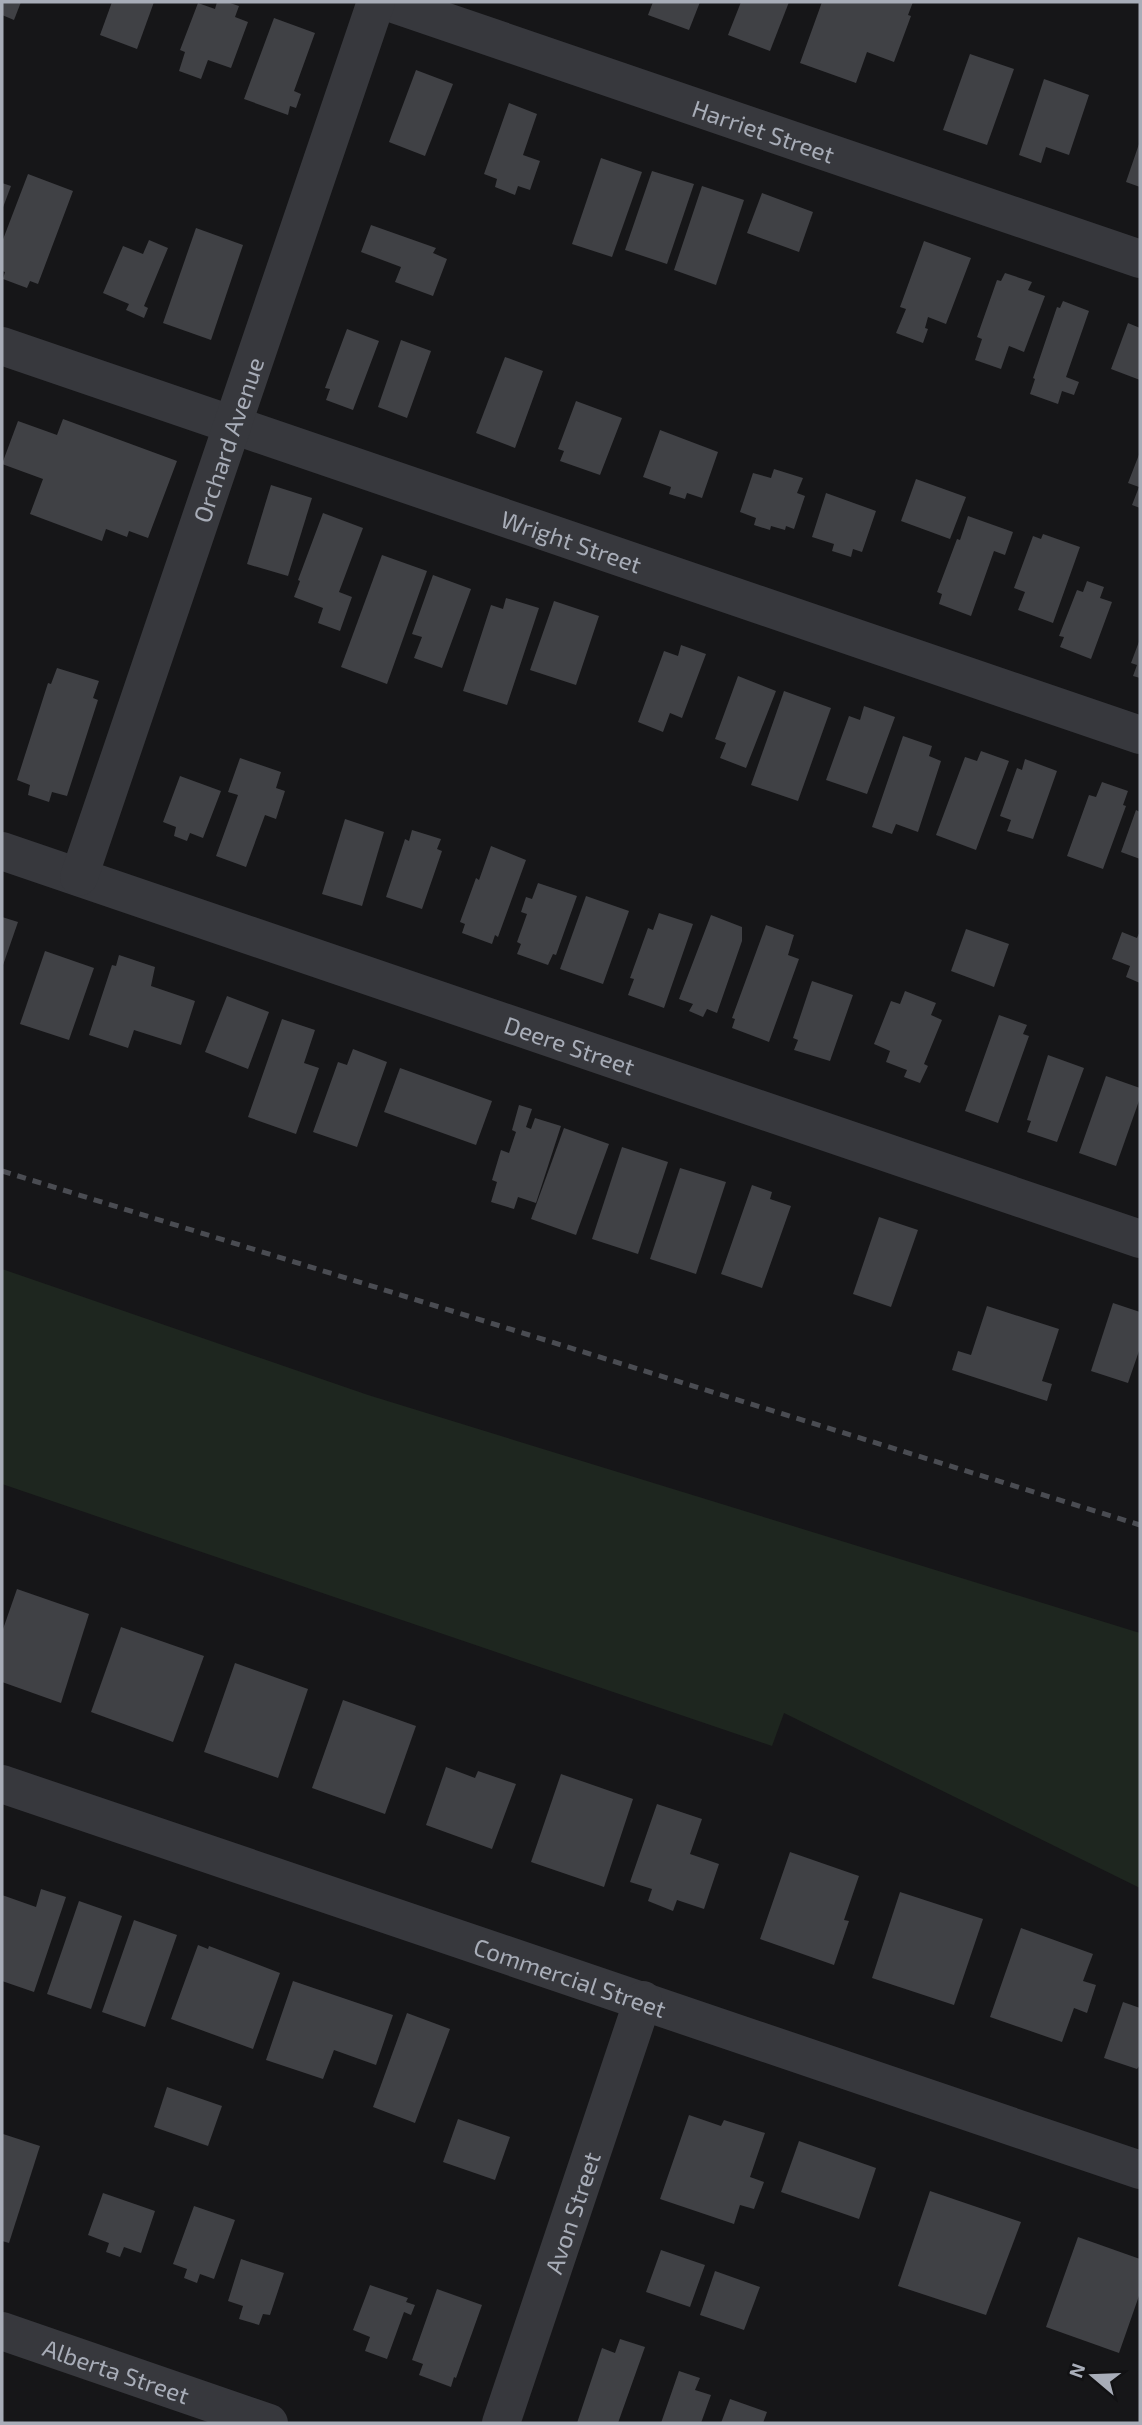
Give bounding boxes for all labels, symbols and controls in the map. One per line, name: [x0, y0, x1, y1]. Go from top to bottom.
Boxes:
street label: Harriet Street: [689, 93, 839, 168]
street label: Orchard Avenue: [186, 353, 269, 526]
street label: Wright Street: [498, 503, 646, 578]
street label: Deere Street: [501, 1009, 639, 1080]
street label: Commercial Street: [470, 1931, 670, 2023]
street label: Avon Street: [538, 2148, 606, 2277]
street label: Alberta Street: [39, 2332, 193, 2409]
north arrow: [1058, 2341, 1128, 2411]
text: N: [1063, 2360, 1090, 2381]

